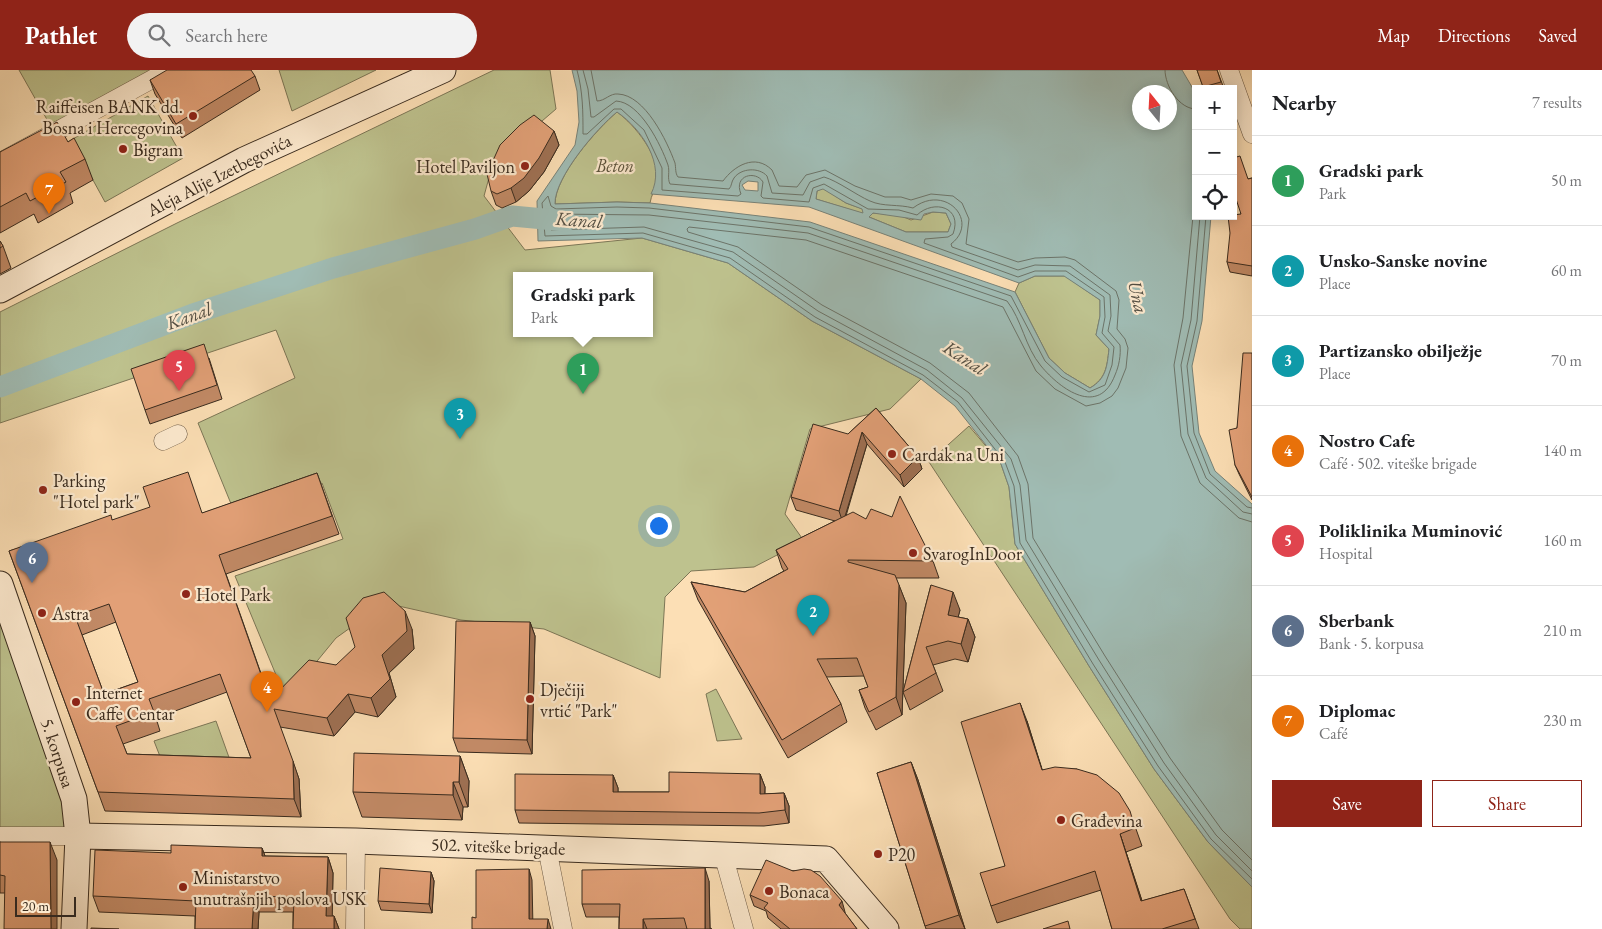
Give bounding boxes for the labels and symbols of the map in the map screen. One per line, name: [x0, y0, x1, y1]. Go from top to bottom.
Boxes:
north arrow: [1132, 85, 1177, 130]
place label: Raiffeisen BANK dd. Bosna i Hercegovina: [36, 95, 184, 139]
marker: Raiffeisen BANK dd. Bosna i Hercegovina: [187, 110, 199, 122]
street label: Aleja Alije Izetbegovića: [142, 128, 296, 222]
place label: Bigram: [133, 138, 183, 161]
marker: Bigram: [117, 143, 129, 155]
park label: Beton: [595, 154, 634, 177]
place label: Hotel Paviljon: [416, 155, 515, 178]
marker: Hotel Paviljon: [519, 160, 531, 172]
pin: 7: [33, 173, 65, 214]
water label: Kanal: [554, 206, 604, 234]
water label: Una: [1122, 278, 1154, 316]
water label: Kanal: [162, 296, 216, 336]
water label: Kanal: [938, 334, 992, 381]
pin: 5: [163, 350, 195, 391]
pin: 1: [567, 353, 599, 394]
pin: 3: [444, 398, 476, 439]
place label: Cardak na Uni: [902, 443, 1004, 466]
marker: Cardak na Uni: [886, 448, 898, 460]
place label: Parking "Hotel park": [53, 469, 140, 513]
marker: Parking "Hotel park": [37, 484, 49, 496]
your location: [646, 513, 672, 539]
pin: 6: [16, 542, 48, 583]
place label: SvarogInDoor: [923, 542, 1022, 565]
marker: SvarogInDoor: [907, 547, 919, 559]
place label: Hotel Park: [196, 583, 271, 606]
marker: Hotel Park: [180, 588, 192, 600]
pin: 2: [797, 595, 829, 636]
place label: Astra: [51, 602, 90, 625]
marker: Astra: [36, 607, 48, 619]
pin: 4: [251, 671, 283, 712]
place label: Dječiji vrtić "Park": [540, 678, 617, 722]
place label: Internet Caffe Centar: [86, 681, 175, 725]
marker: Dječiji vrtić "Park": [524, 693, 536, 705]
marker: Internet Caffe Centar: [70, 696, 82, 708]
street label: 5. korpusa: [36, 715, 80, 791]
place label: Građevina: [1071, 809, 1143, 832]
marker: Građevina: [1055, 814, 1067, 826]
street label: 502. viteške brigade: [430, 832, 566, 860]
place label: P20: [888, 843, 916, 866]
marker: P20: [872, 848, 884, 860]
place label: Ministarstvo unutrašnjih poslova USK: [193, 866, 367, 910]
place label: Bonaca: [779, 880, 830, 903]
marker: Ministarstvo unutrašnjih poslova USK: [177, 881, 189, 893]
marker: Bonaca: [763, 885, 775, 897]
scale bar: [15, 894, 76, 917]

